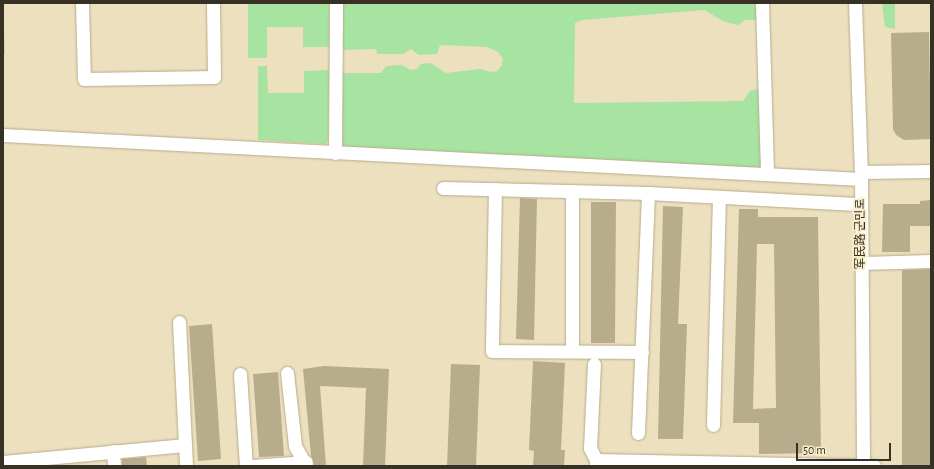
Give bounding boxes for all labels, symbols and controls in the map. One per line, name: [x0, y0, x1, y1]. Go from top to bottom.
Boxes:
street label: 军民路 군민로: [854, 198, 868, 270]
scale bar: [798, 435, 893, 461]
text: 50 m: [803, 444, 826, 456]

